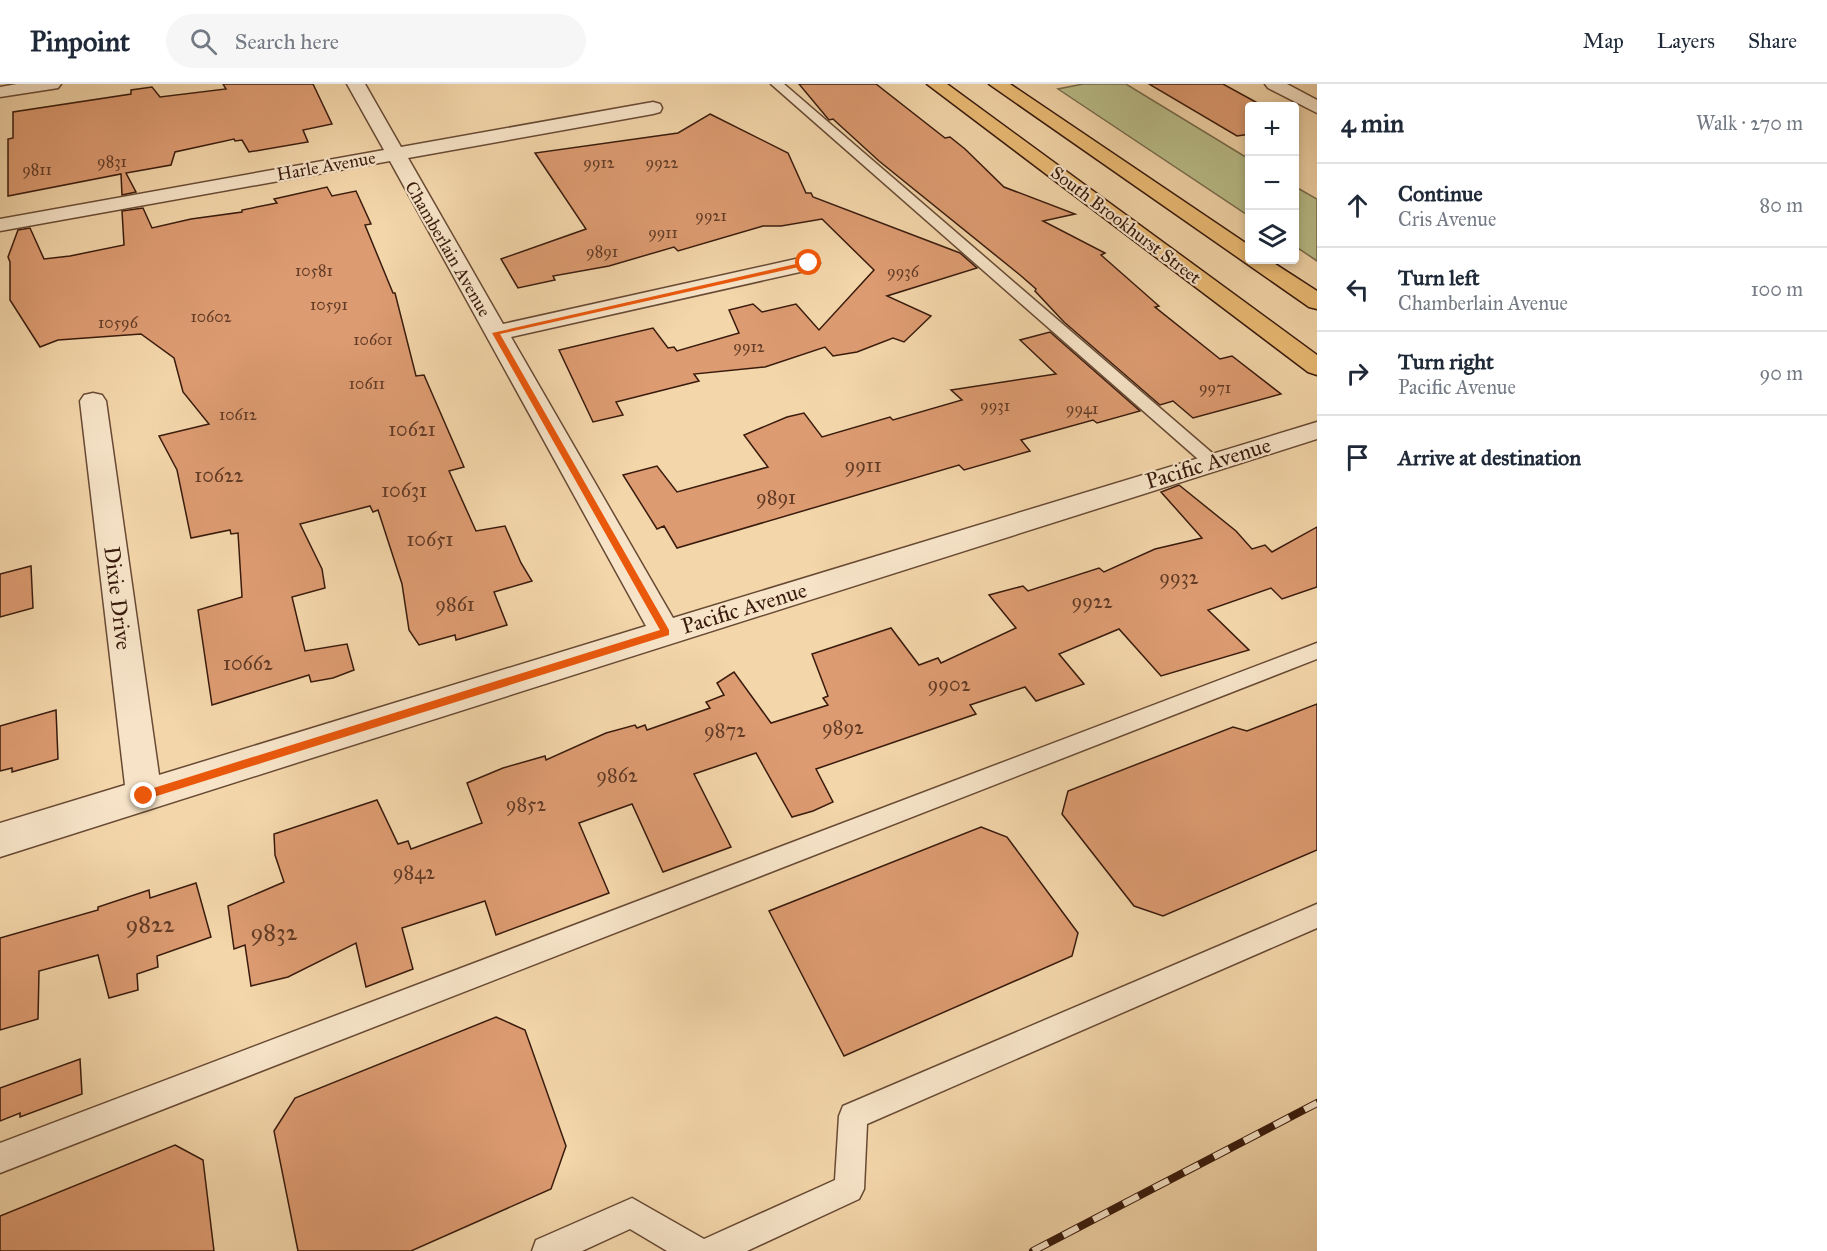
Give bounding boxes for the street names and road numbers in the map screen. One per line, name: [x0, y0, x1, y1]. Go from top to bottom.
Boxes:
street label: Harle Avenue: [275, 146, 377, 186]
street label: South Brookhurst Street: [1047, 161, 1206, 289]
street label: Chamberlain Avenue: [400, 177, 496, 321]
street label: Pacific Avenue: [1142, 431, 1274, 495]
street label: Dixie Drive: [98, 545, 138, 651]
street label: Pacific Avenue: [678, 576, 810, 640]

